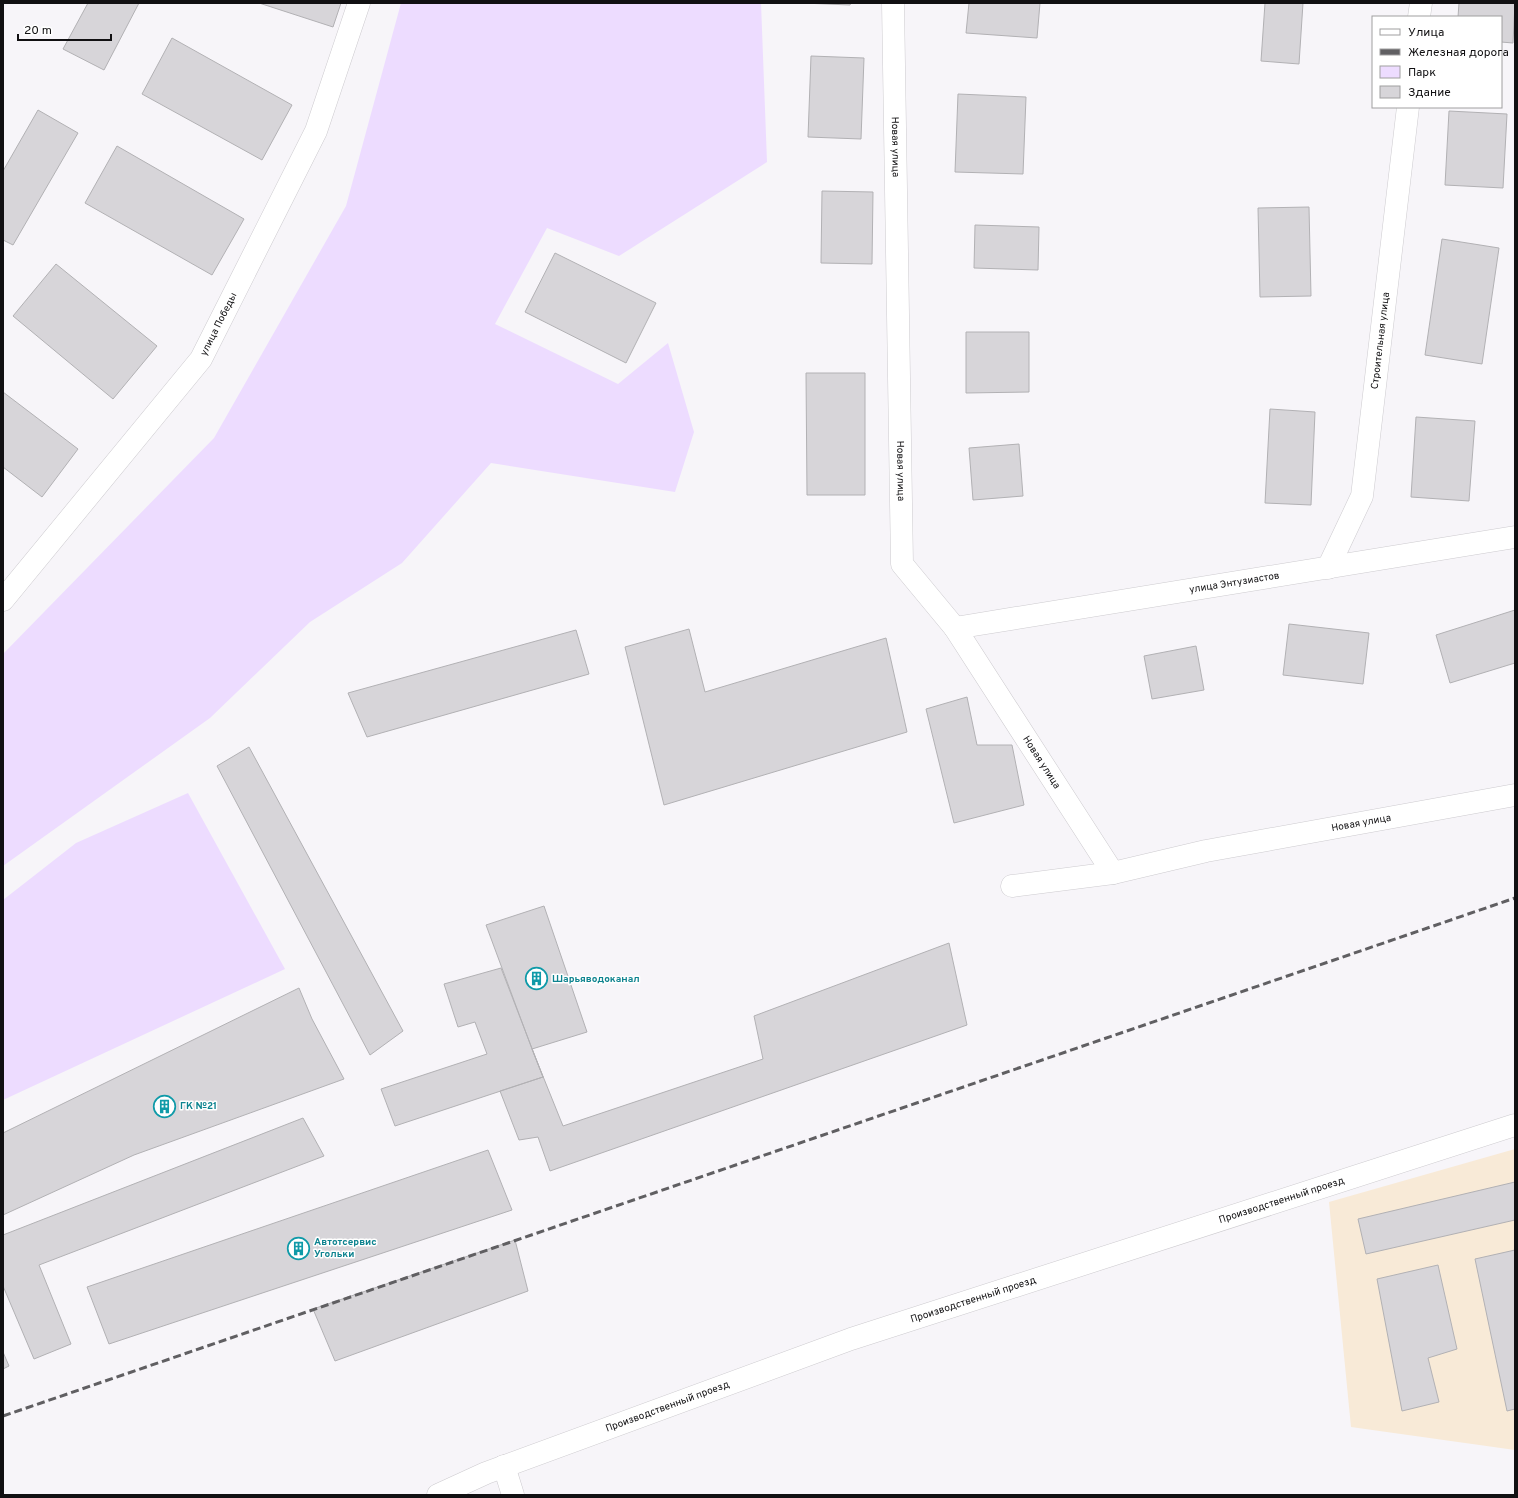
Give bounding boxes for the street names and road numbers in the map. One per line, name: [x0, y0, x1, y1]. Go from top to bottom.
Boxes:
street label: Новая улица: [888, 117, 902, 177]
street label: улица Победы: [197, 290, 240, 358]
street label: Строительная улица: [1368, 291, 1393, 390]
street label: Новая улица: [894, 441, 907, 501]
street label: улица Энтузиастов: [1188, 569, 1280, 596]
street label: Новая улица: [1020, 733, 1063, 791]
street label: Новая улица: [1330, 811, 1392, 835]
street label: Производственный проезд: [1217, 1174, 1346, 1227]
street label: Производственный проезд: [909, 1273, 1038, 1326]
street label: Производственный проезд: [604, 1378, 731, 1435]

